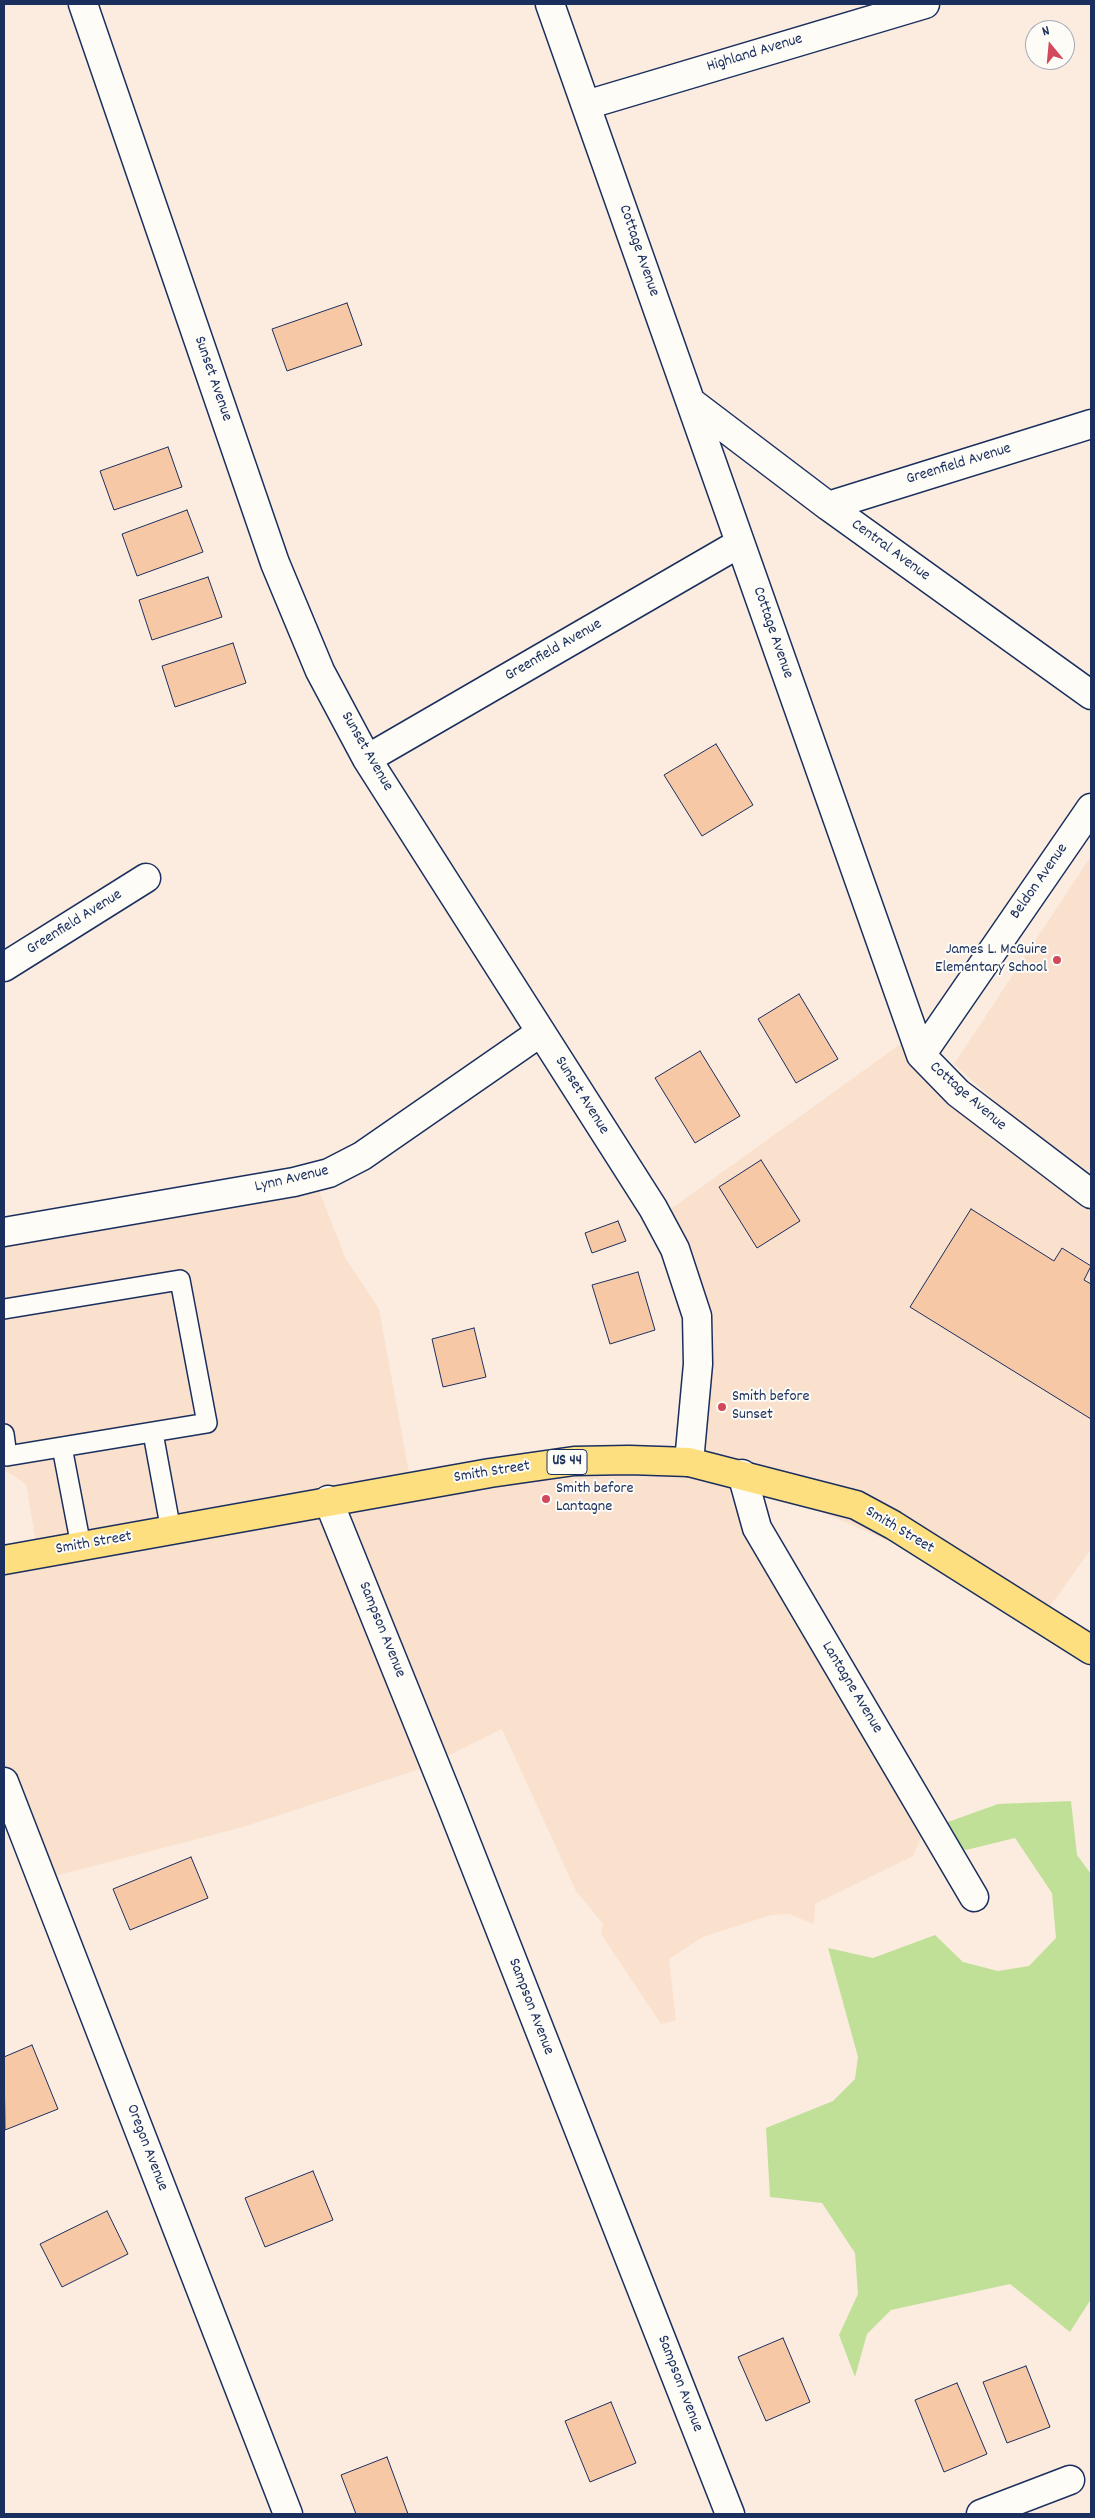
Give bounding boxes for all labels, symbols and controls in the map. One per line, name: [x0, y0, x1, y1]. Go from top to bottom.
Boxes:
north arrow: [1025, 20, 1075, 70]
text: N: [1040, 21, 1052, 42]
street label: Highland Avenue: [705, 30, 805, 78]
street label: Cottage Avenue: [613, 203, 663, 299]
street label: Sunset Avenue: [189, 334, 235, 424]
street label: Greenfield Avenue: [904, 440, 1014, 490]
street label: Central Avenue: [847, 516, 933, 586]
street label: Cottage Avenue: [747, 585, 797, 681]
street label: Greenfield Avenue: [502, 616, 606, 686]
street label: Sunset Avenue: [336, 709, 396, 795]
street label: Beldon Avenue: [1007, 840, 1073, 924]
street label: Greenfield Avenue: [24, 886, 126, 960]
place label: James L. McGuire Elementary School: [935, 941, 1047, 979]
marker: James L. McGuire Elementary School: [1051, 954, 1063, 966]
street label: Sunset Avenue: [549, 1053, 613, 1139]
street label: Cottage Avenue: [925, 1058, 1009, 1136]
street label: Lynn Avenue: [253, 1162, 331, 1198]
place label: Smith before Sunset: [732, 1388, 810, 1426]
marker: Smith before Sunset: [716, 1401, 728, 1413]
road number: US 44: [547, 1450, 587, 1474]
street label: Smith Street: [453, 1458, 531, 1488]
place label: Smith before Lantagne: [556, 1480, 634, 1518]
marker: Smith before Lantagne: [540, 1493, 552, 1505]
street label: Smith Street: [861, 1503, 937, 1559]
street label: Smith Street: [55, 1528, 133, 1560]
street label: Sampson Avenue: [353, 1579, 409, 1681]
street label: Lantagne Avenue: [816, 1639, 886, 1737]
street label: Sampson Avenue: [503, 1956, 557, 2058]
street label: Oregon Avenue: [121, 2102, 171, 2194]
street label: Sampson Avenue: [652, 2333, 706, 2435]

